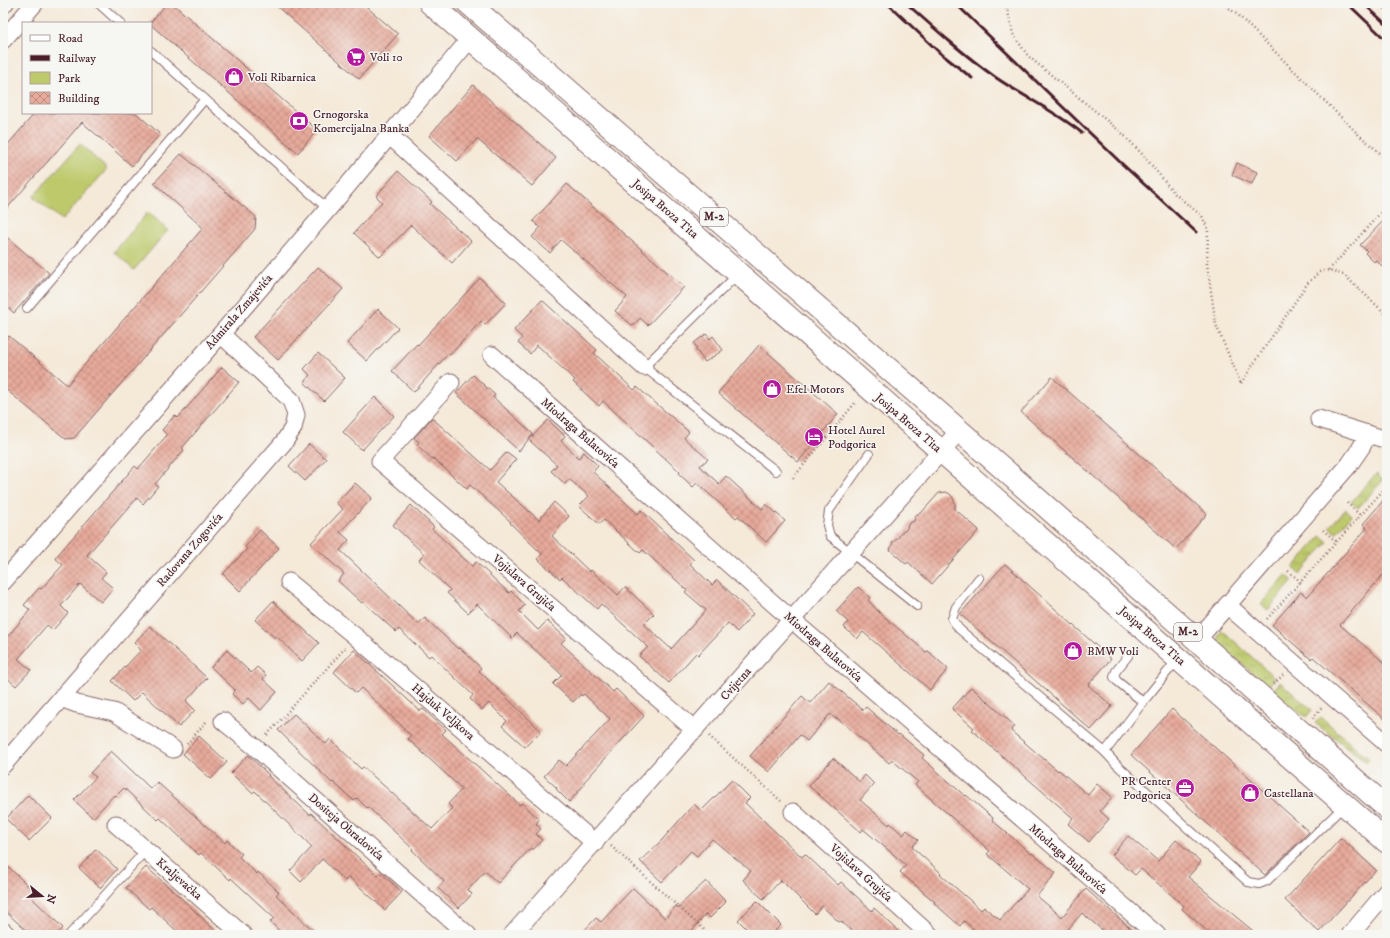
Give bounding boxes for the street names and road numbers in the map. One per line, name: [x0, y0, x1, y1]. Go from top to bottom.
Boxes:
street label: Josipa Broza Tita: [628, 175, 702, 242]
road number: M-2: [700, 208, 728, 226]
street label: Admirala Zmajevića: [202, 271, 276, 353]
street label: Josipa Broza Tita: [871, 389, 945, 456]
street label: Miodraga Bulatovića: [538, 395, 623, 472]
street label: Radovana Zogovića: [154, 509, 227, 590]
street label: Vojislava Grujića: [488, 551, 559, 615]
street label: Josipa Broza Tita: [1115, 602, 1189, 669]
street label: Miodraga Bulatovića: [781, 609, 866, 686]
road number: M-2: [1174, 623, 1202, 641]
street label: Cvijetna: [717, 664, 755, 704]
street label: Hajduk Veljkova: [408, 680, 478, 744]
street label: Dositeja Obradovića: [305, 790, 388, 865]
street label: Miodraga Bulatovića: [1026, 821, 1111, 898]
street label: Vojislava Grujića: [826, 840, 896, 906]
street label: Kraljevačka: [153, 855, 206, 904]

